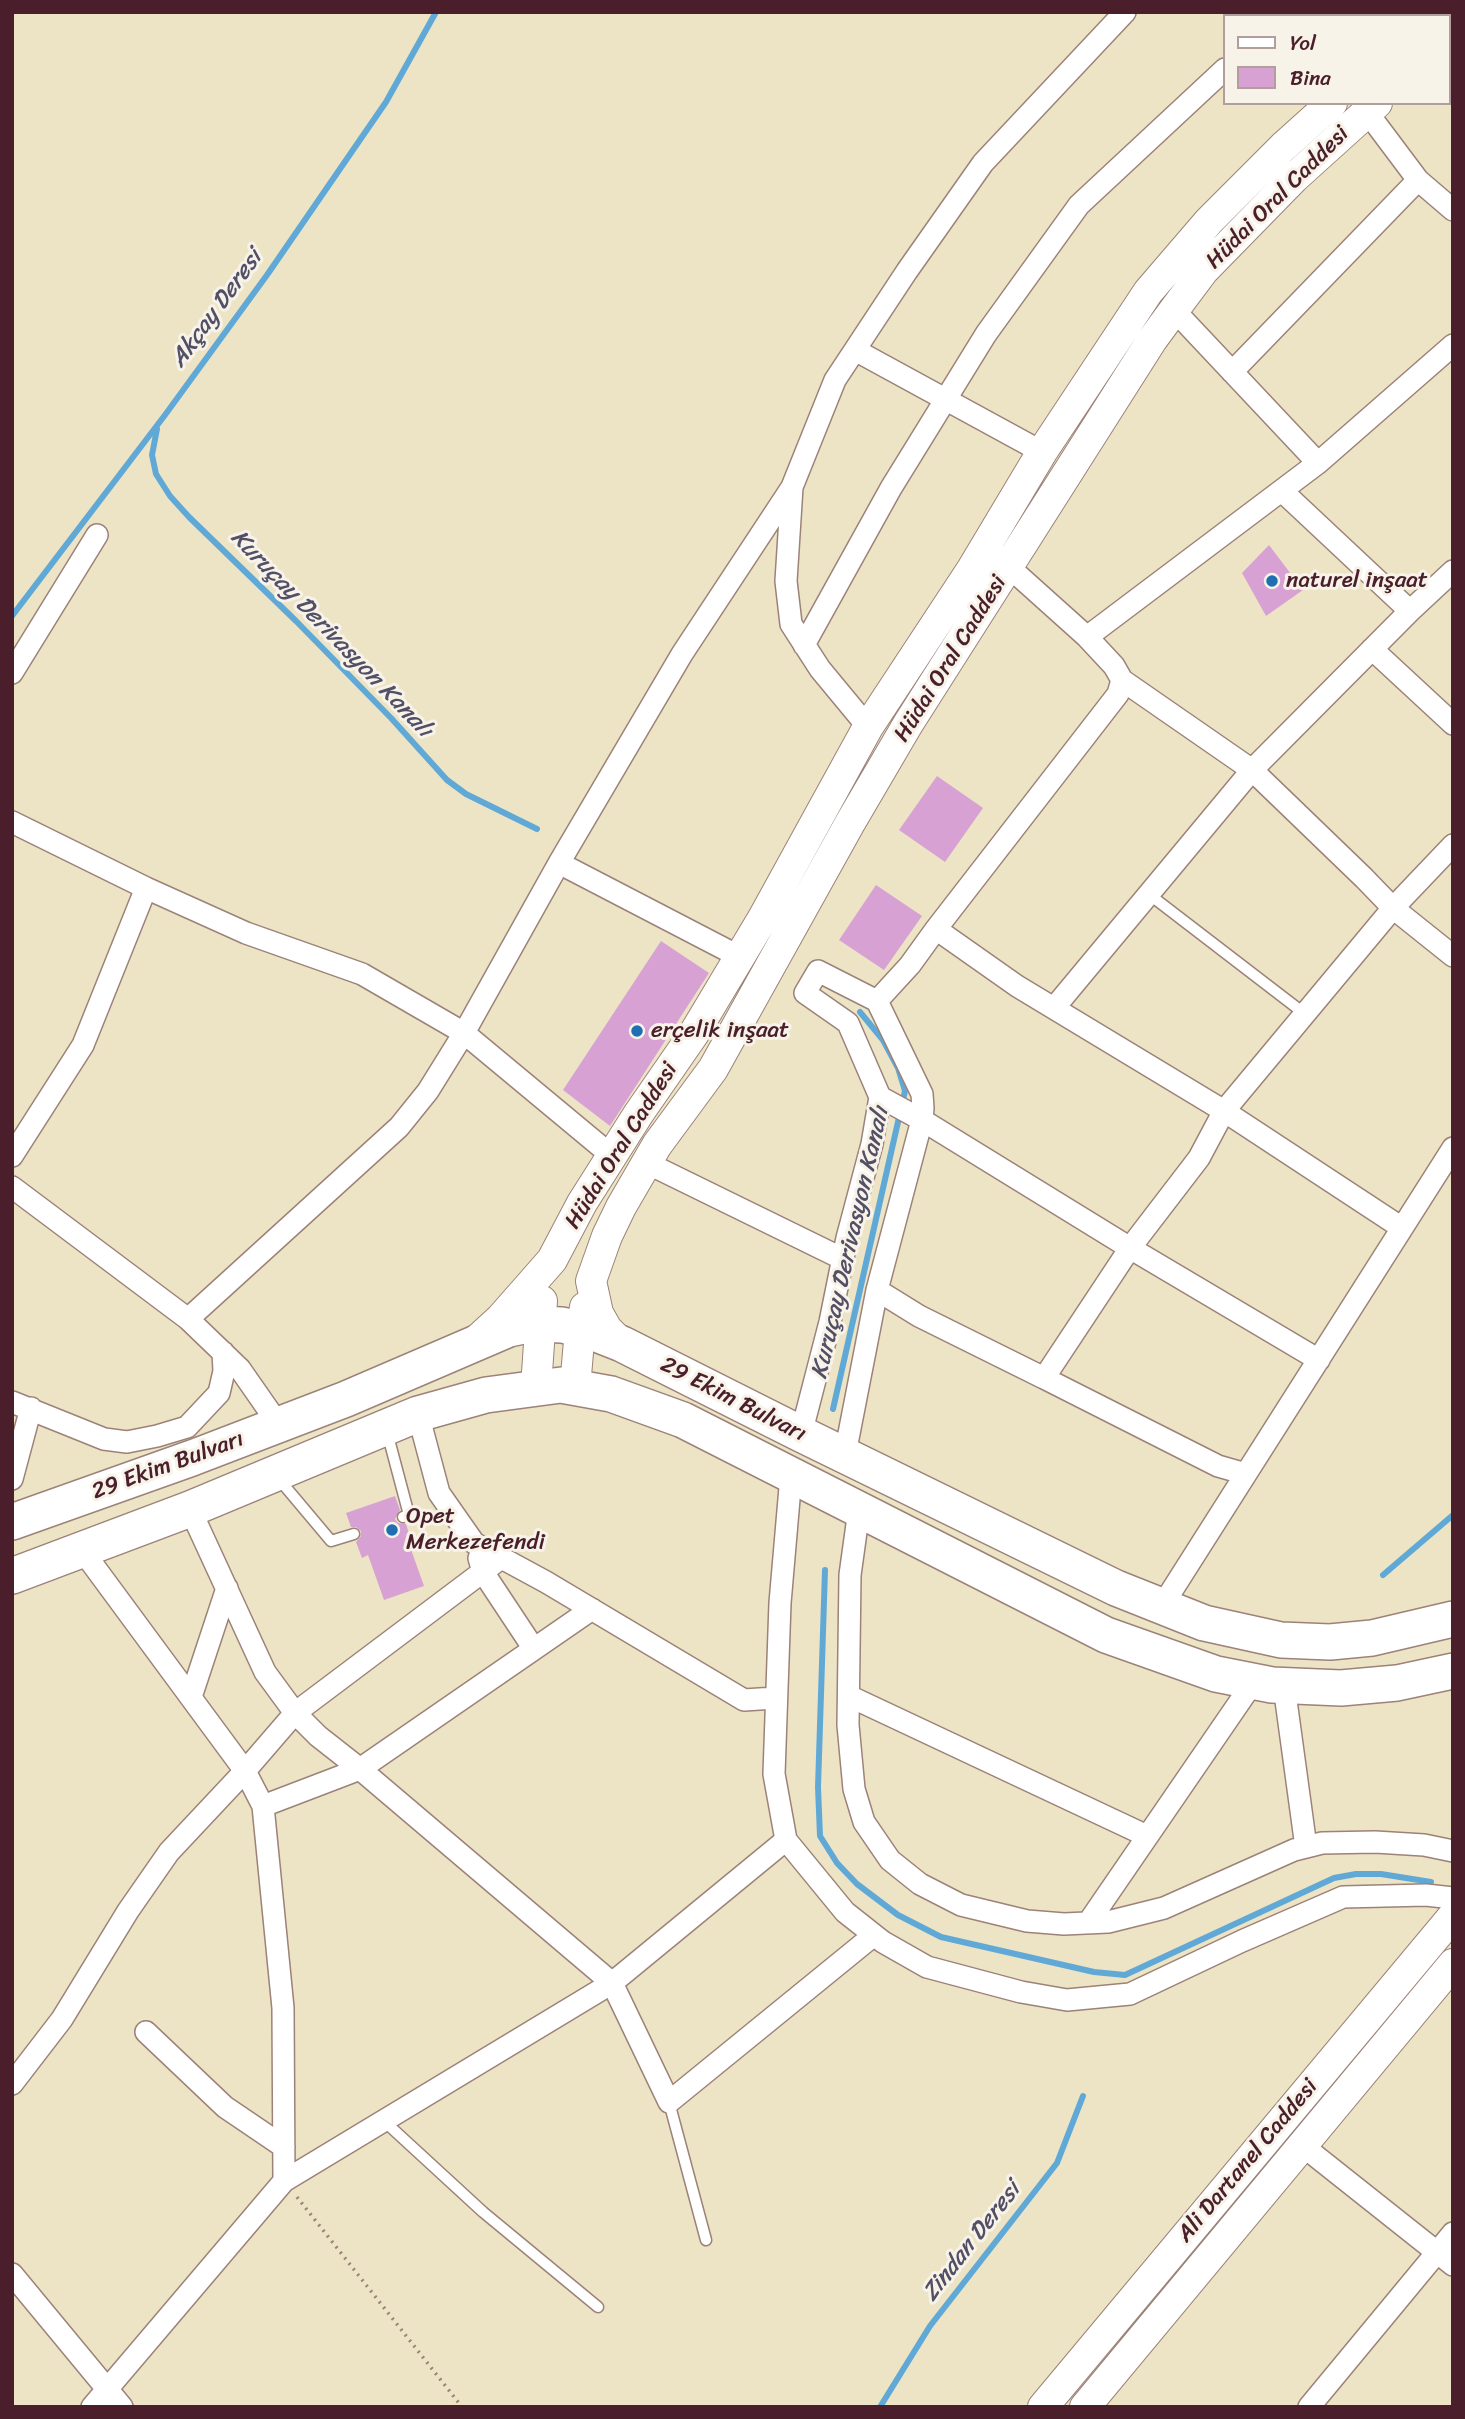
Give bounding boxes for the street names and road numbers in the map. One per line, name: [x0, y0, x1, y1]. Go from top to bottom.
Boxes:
street label: Hüdai Oral Caddesi: [1201, 121, 1355, 275]
street label: Hüdai Oral Caddesi: [889, 571, 1013, 747]
street label: Hüdai Oral Caddesi: [560, 1058, 684, 1234]
street label: 29 Ekim Bulvarı: [656, 1351, 810, 1449]
street label: 29 Ekim Bulvarı: [88, 1426, 248, 1506]
street label: Ali Dartanel Caddesi: [1172, 2074, 1324, 2248]

